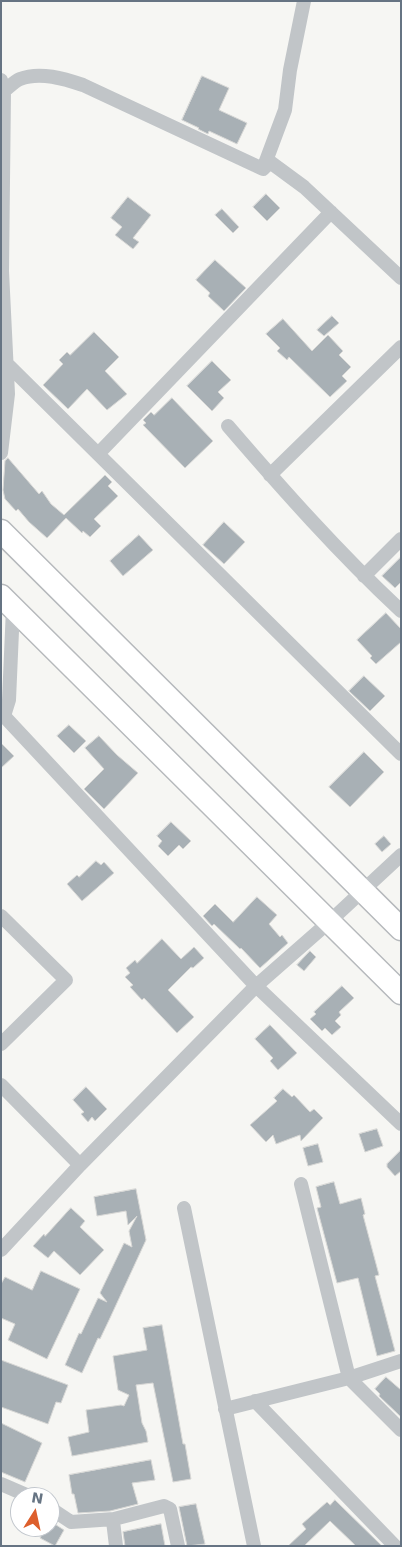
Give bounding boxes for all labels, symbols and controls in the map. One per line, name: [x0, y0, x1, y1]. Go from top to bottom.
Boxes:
north arrow: [10, 1487, 60, 1537]
text: N: [30, 1489, 45, 1507]

